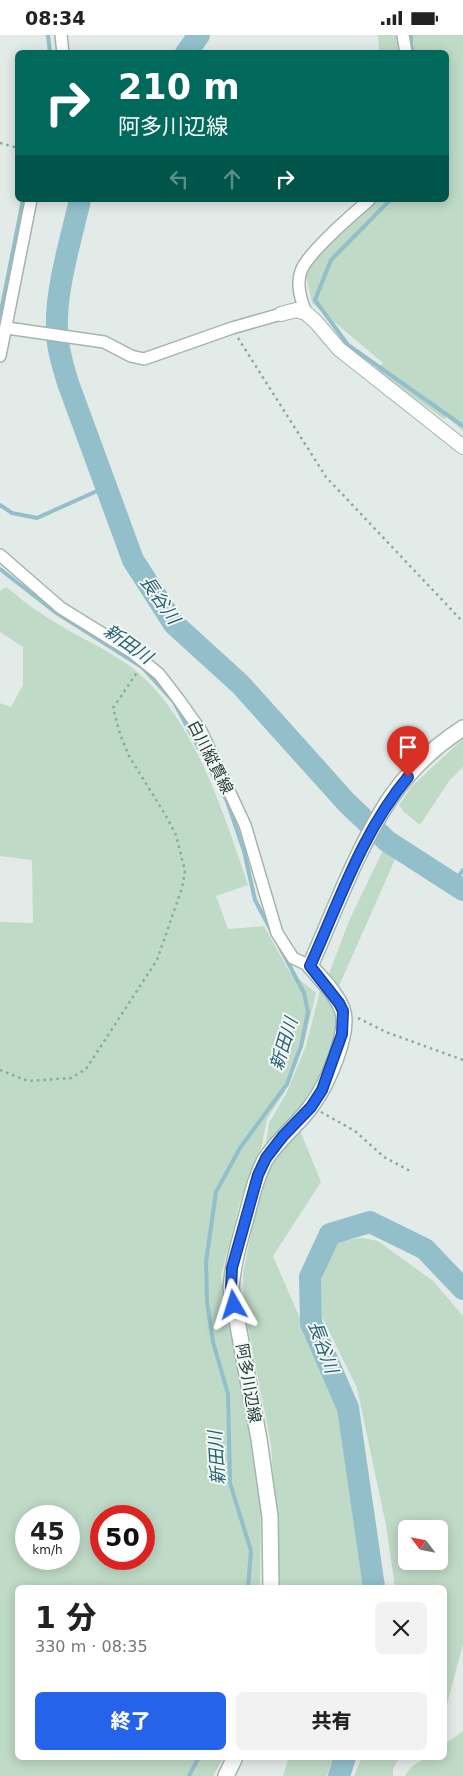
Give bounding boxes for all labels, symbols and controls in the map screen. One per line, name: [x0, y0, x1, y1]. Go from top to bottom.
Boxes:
text: 08:34: [25, 7, 85, 29]
text: 210 m: [118, 67, 240, 107]
icon: right: [35, 70, 100, 135]
text: 阿多川辺線: [118, 114, 228, 139]
icon: left: [165, 165, 193, 193]
icon: ahead: [218, 165, 246, 193]
icon: right: [271, 165, 299, 193]
water label: 長谷川: [136, 572, 186, 629]
water label: 新田川: [100, 620, 158, 669]
street label: 白川縦貫線: [184, 717, 237, 797]
pin: [387, 726, 429, 777]
icon: arrive: [394, 733, 422, 761]
water label: 新田川: [266, 1013, 302, 1073]
position arrow: [207, 1278, 259, 1330]
water label: 長谷川: [304, 1318, 343, 1378]
street label: 阿多川辺線: [232, 1342, 265, 1424]
water label: 新田川: [204, 1428, 229, 1486]
speed limit sign: 50: [90, 1505, 155, 1570]
text: 45: [30, 1517, 65, 1546]
north arrow: [398, 1520, 448, 1570]
map controls: [398, 1520, 448, 1570]
text: km/h: [32, 1543, 63, 1557]
text: 1 分: [35, 1600, 96, 1635]
button: close: [375, 1602, 427, 1654]
text: 330 m · 08:35: [35, 1637, 148, 1656]
button: 終了: [35, 1692, 226, 1750]
button: 共有: [236, 1692, 427, 1750]

